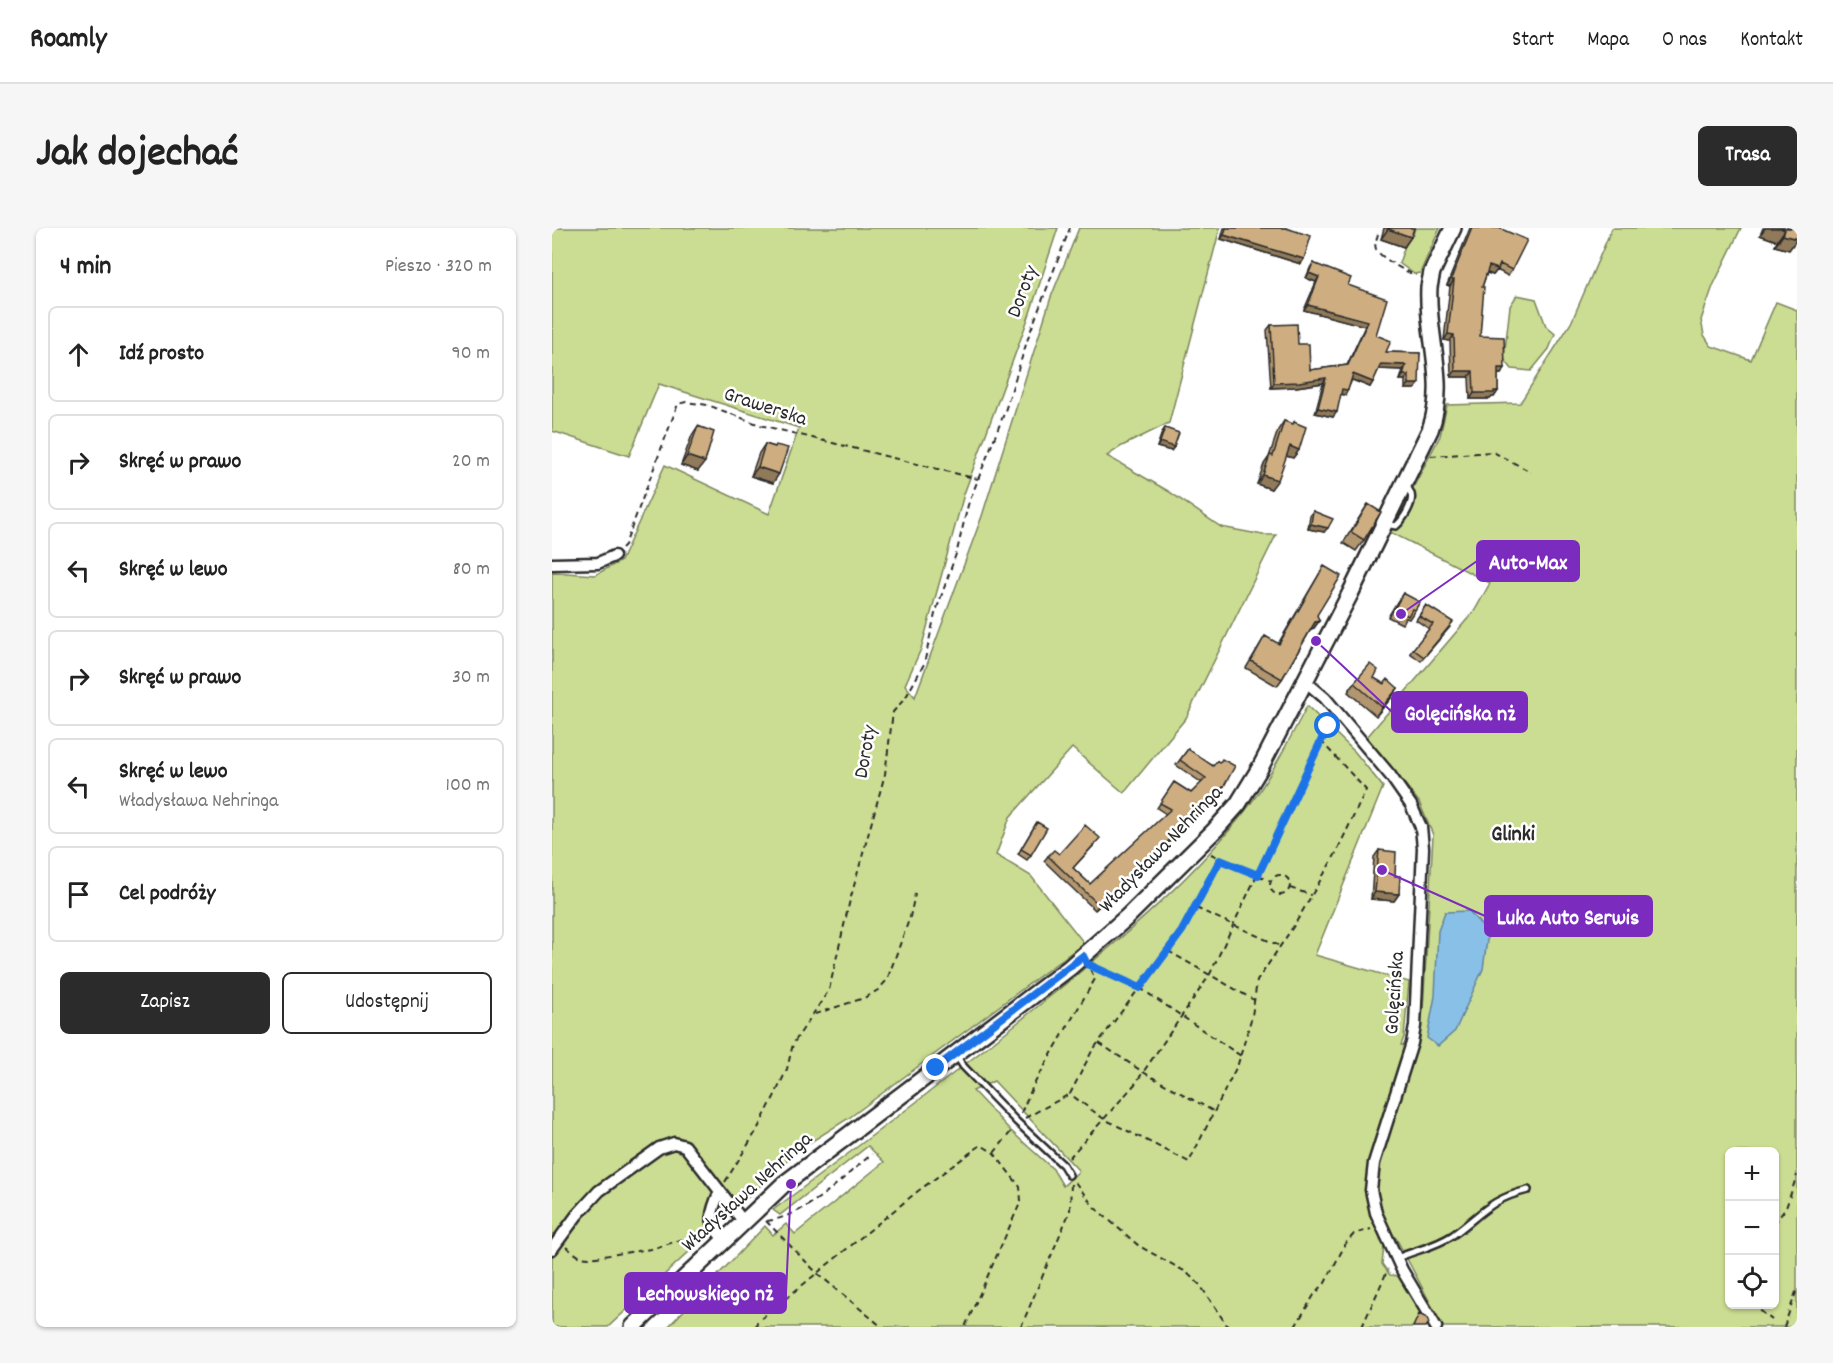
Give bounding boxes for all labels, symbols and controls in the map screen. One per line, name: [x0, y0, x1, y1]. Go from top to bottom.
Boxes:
text: Roamly: [30, 21, 106, 61]
text: Start: [1512, 26, 1554, 56]
text: Mapa: [1587, 26, 1629, 56]
text: O nas: [1662, 26, 1707, 56]
text: Kontakt: [1740, 26, 1803, 56]
text: Jak dojechać: [36, 126, 238, 186]
button: Trasa: [1698, 126, 1797, 186]
text: 4 min: [60, 249, 111, 286]
text: Pieszo · 320 m: [385, 253, 492, 281]
street label: Doroty: [1000, 261, 1048, 322]
icon: ahead: [62, 338, 95, 371]
text: Idź prosto: [119, 339, 204, 370]
text: 90 m: [452, 340, 490, 368]
street label: Grawerska: [719, 380, 812, 436]
icon: right: [62, 446, 95, 479]
text: Skręć w prawo: [119, 447, 241, 478]
text: 20 m: [452, 448, 490, 476]
callout: Auto-Max: [1477, 541, 1579, 581]
text: Auto-Max: [1489, 549, 1568, 580]
icon: left: [62, 554, 95, 587]
text: Skręć w lewo: [119, 555, 228, 586]
text: 80 m: [453, 556, 490, 584]
icon: right: [62, 662, 95, 695]
text: Skręć w prawo: [119, 663, 241, 694]
text: 30 m: [452, 664, 490, 692]
callout: Golęcińska nż: [1392, 692, 1527, 732]
text: Golęcińska nż: [1404, 700, 1516, 731]
route start: [1314, 712, 1340, 738]
street label: Doroty: [848, 723, 887, 781]
text: Skręć w lewo: [119, 757, 228, 788]
icon: left: [62, 770, 95, 803]
text: 100 m: [446, 772, 490, 800]
street label: Władysława Nehringa: [1093, 779, 1232, 921]
text: Władysława Nehringa: [119, 788, 278, 816]
district label: Glinki: [1491, 820, 1535, 851]
icon: arrive: [62, 878, 95, 911]
text: Cel podróży: [119, 879, 215, 910]
callout: Luka Auto Serwis: [1485, 896, 1652, 936]
text: Luka Auto Serwis: [1497, 904, 1639, 935]
street label: Golęcińska: [1378, 949, 1414, 1036]
button: Zapisz: [60, 972, 270, 1034]
button: Udostępnij: [282, 972, 492, 1034]
route end: [922, 1054, 948, 1080]
street label: Władysława Nehringa: [676, 1125, 821, 1260]
map controls: [1725, 1147, 1779, 1309]
button: +: [1725, 1147, 1779, 1201]
button: −: [1725, 1201, 1779, 1255]
button: locate: [1725, 1255, 1779, 1309]
callout: Lechowskiego nż: [625, 1273, 786, 1313]
text: Lechowskiego nż: [637, 1280, 774, 1311]

